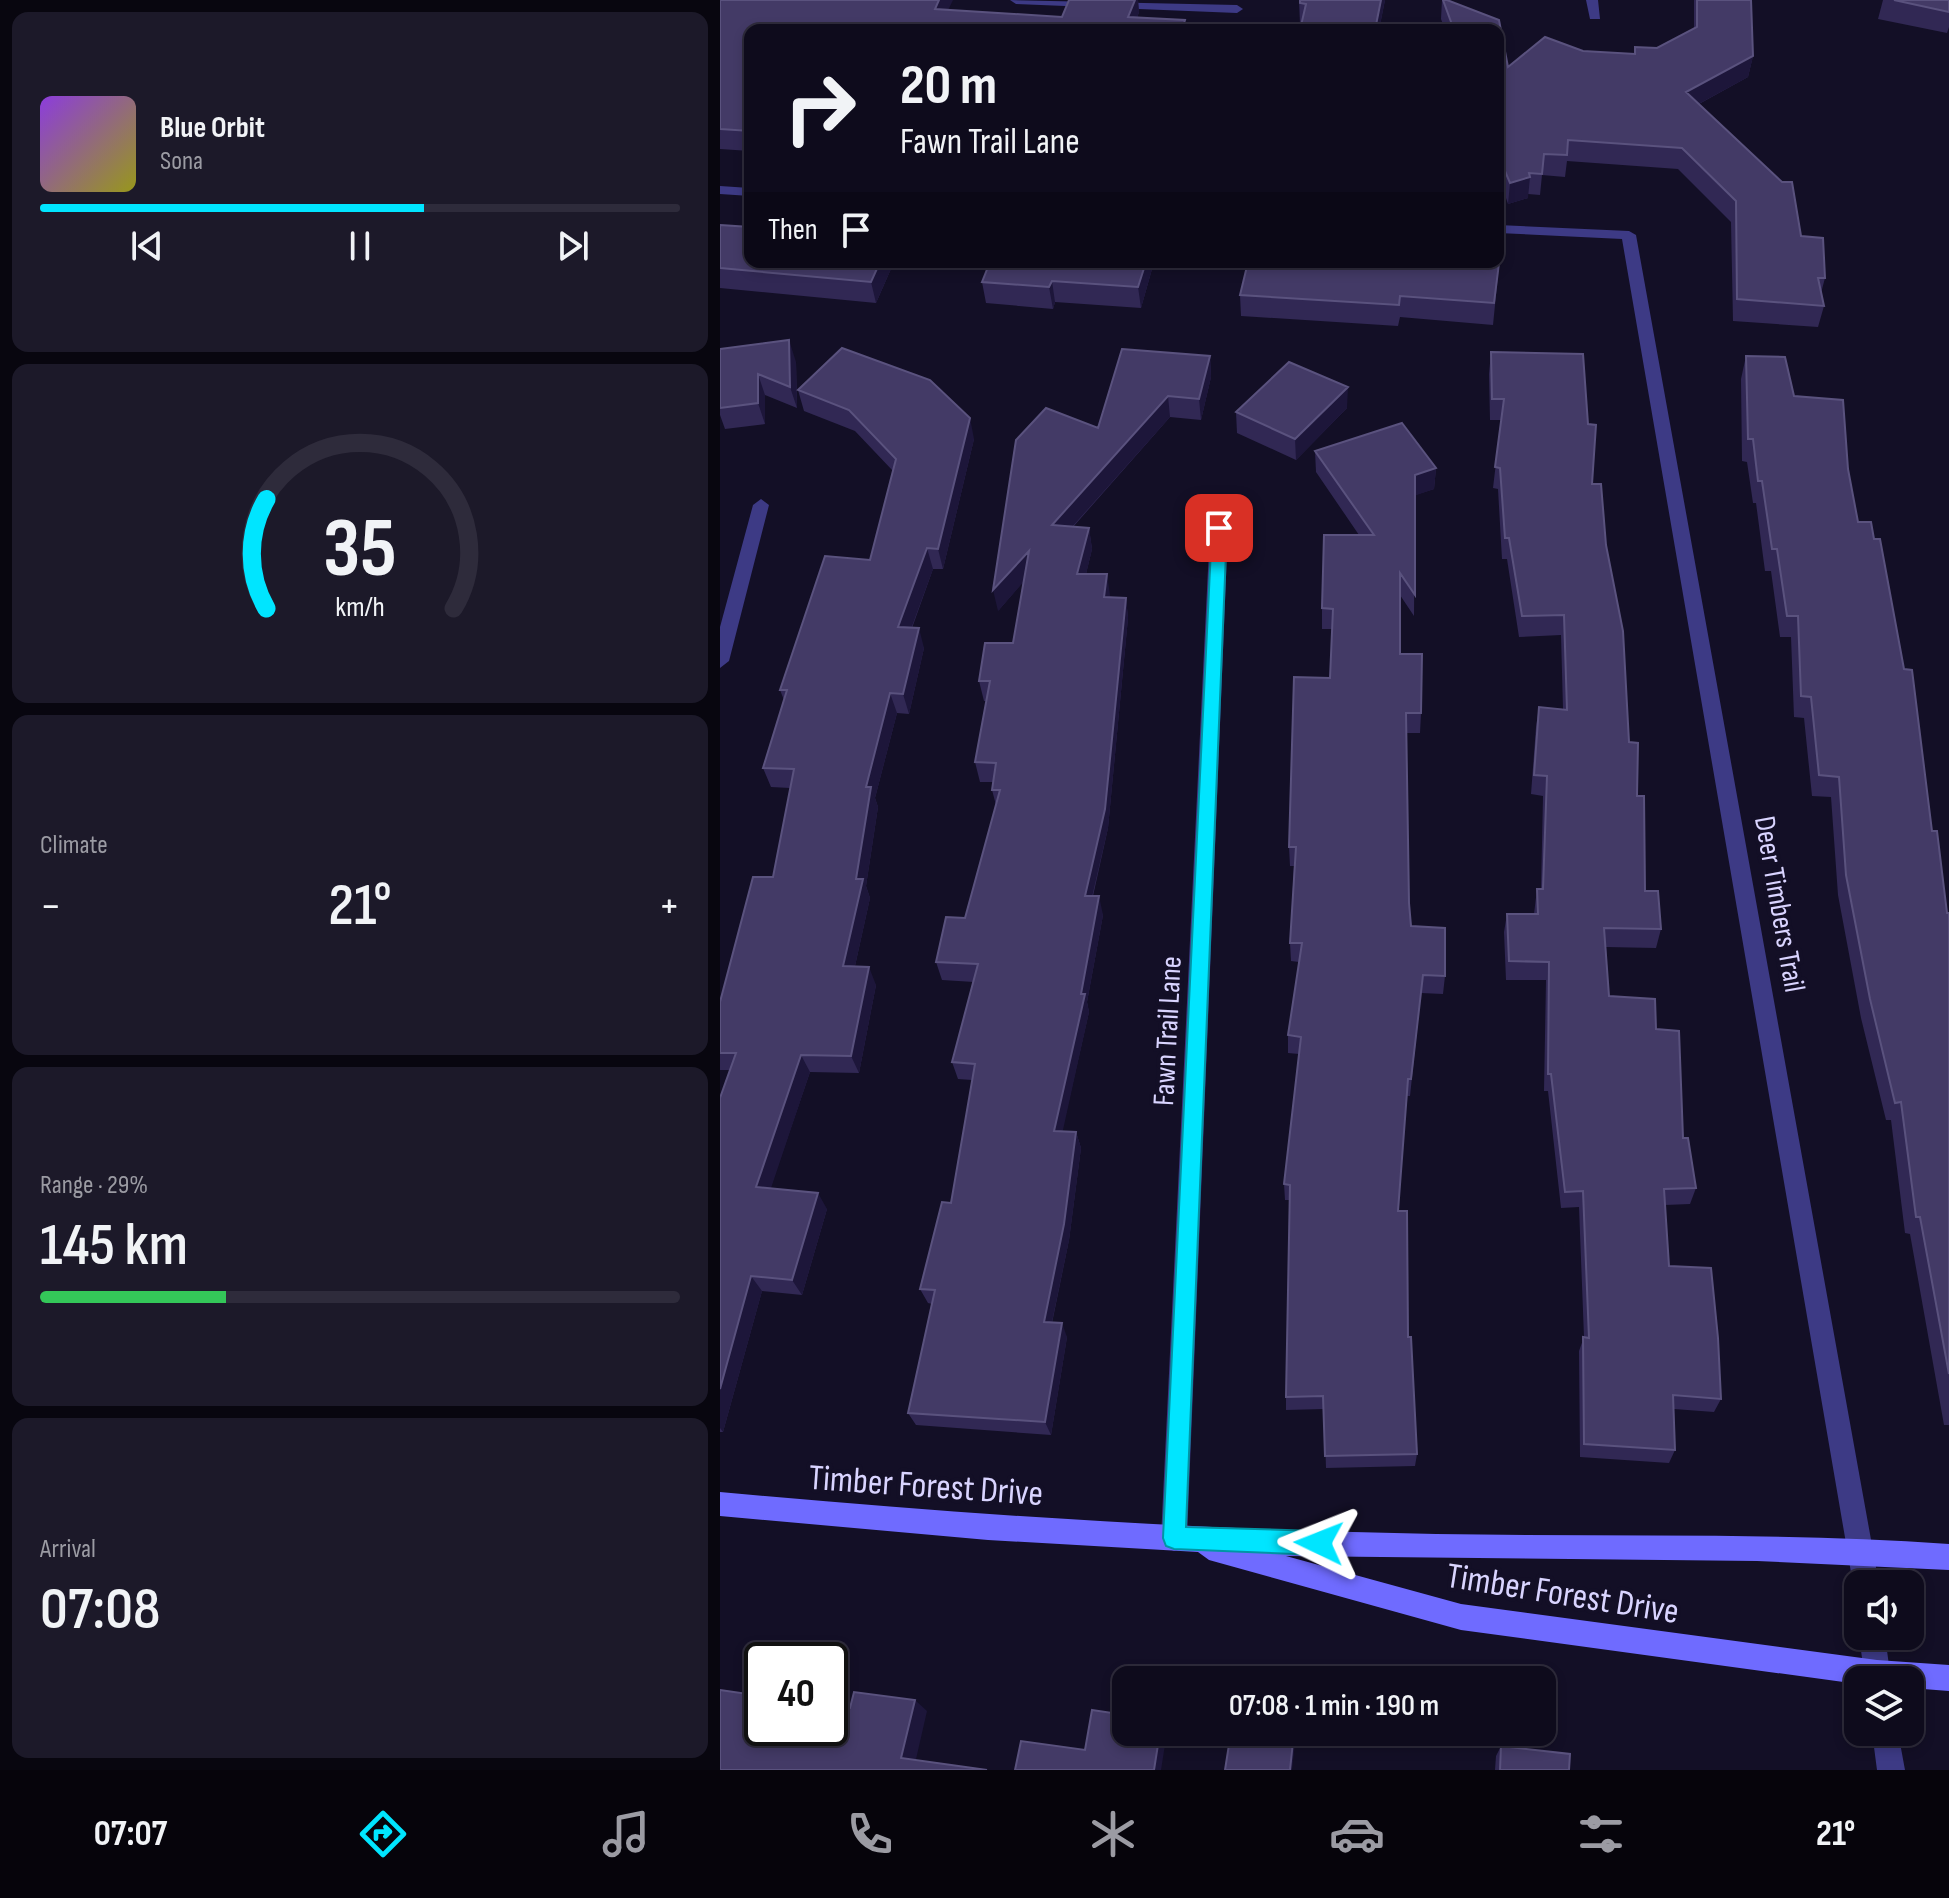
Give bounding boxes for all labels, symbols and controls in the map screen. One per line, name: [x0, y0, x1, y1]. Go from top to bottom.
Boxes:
text: 20 m: [900, 53, 997, 120]
icon: right: [768, 56, 872, 160]
text: Blue Orbit: [160, 110, 265, 146]
text: Fawn Trail Lane: [900, 121, 1080, 164]
text: Sona: [160, 146, 203, 177]
icon: arrive: [834, 208, 878, 252]
text: Then: [768, 212, 818, 248]
icon: previous: [125, 224, 169, 268]
icon: pause: [338, 224, 382, 268]
icon: next: [551, 224, 595, 268]
pin: [1185, 494, 1253, 562]
text: 35: [323, 500, 397, 600]
icon: arrive: [1197, 506, 1241, 550]
text: km/h: [335, 591, 385, 626]
street label: Deer Timbers Trail: [1746, 813, 1812, 995]
text: Climate: [40, 830, 108, 861]
text: 21°: [328, 870, 392, 942]
text: −: [40, 880, 62, 933]
text: +: [658, 880, 680, 933]
street label: Fawn Trail Lane: [1146, 955, 1190, 1107]
text: Range · 29%: [40, 1170, 148, 1201]
text: 145 km: [40, 1210, 188, 1282]
street label: Timber Forest Drive: [807, 1457, 1044, 1516]
position arrow: [1277, 1501, 1361, 1585]
text: Arrival: [40, 1534, 96, 1565]
street label: Timber Forest Drive: [1443, 1555, 1682, 1634]
map controls: [1844, 1570, 1924, 1746]
button: sound: [1844, 1570, 1924, 1650]
text: 07:08: [40, 1574, 160, 1646]
speed limit sign: 40: [744, 1642, 848, 1746]
button: layers: [1844, 1666, 1924, 1746]
text: 07:08 · 1 min · 190 m: [1229, 1688, 1439, 1724]
icon: directions: [355, 1806, 411, 1862]
icon: music: [598, 1806, 654, 1862]
icon: phone: [842, 1806, 898, 1862]
icon: climate: [1085, 1806, 1141, 1862]
icon: car: [1329, 1806, 1385, 1862]
icon: filters: [1573, 1806, 1629, 1862]
text: 07:07: [94, 1813, 167, 1856]
text: 21°: [1816, 1813, 1855, 1856]

